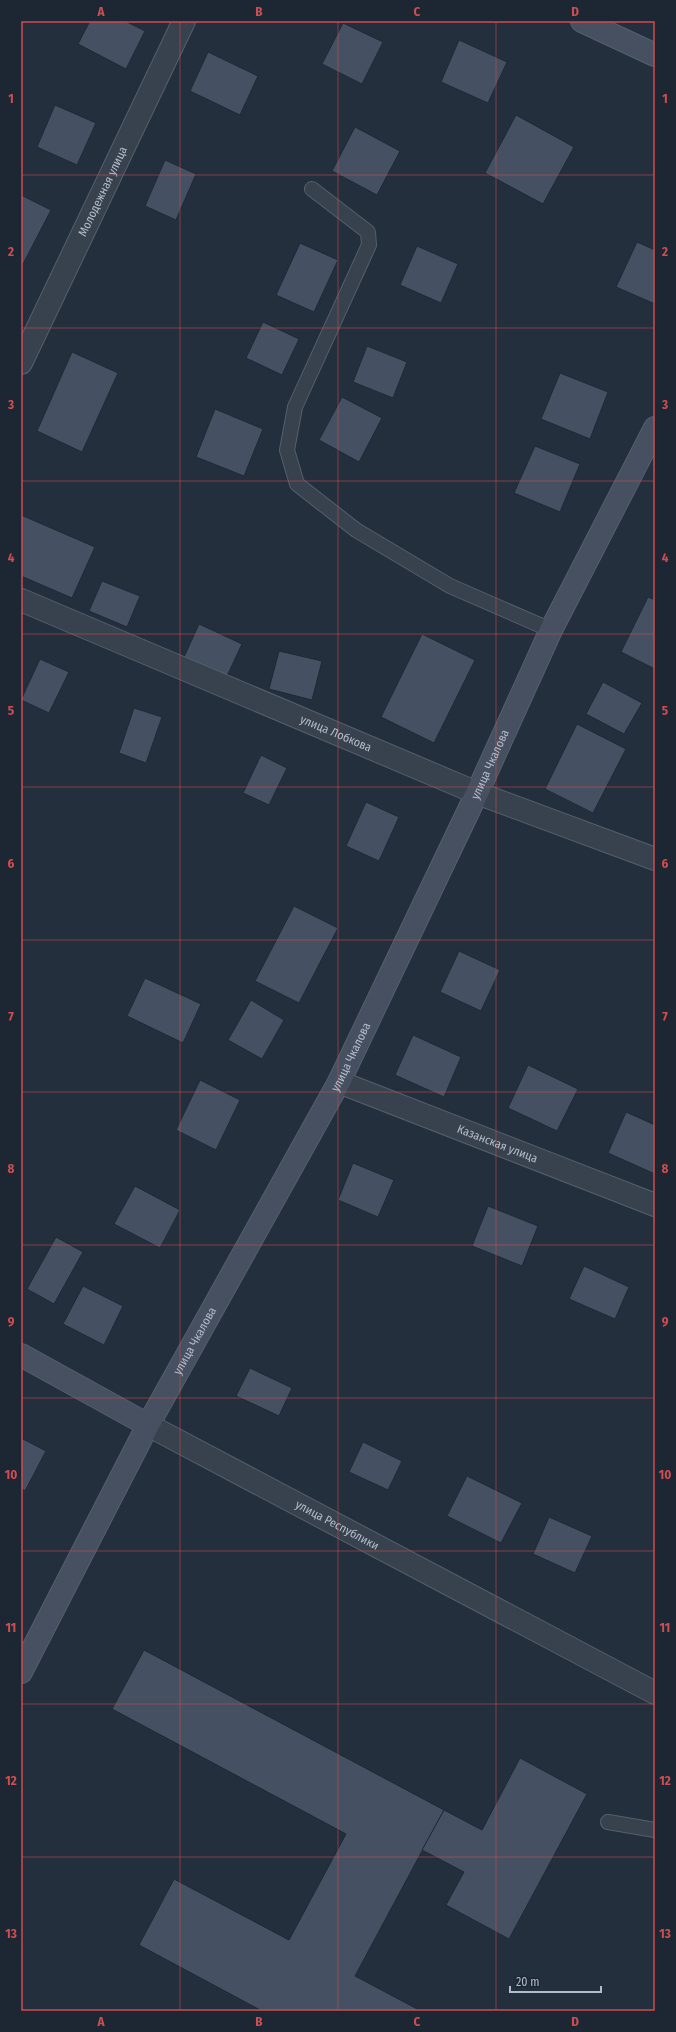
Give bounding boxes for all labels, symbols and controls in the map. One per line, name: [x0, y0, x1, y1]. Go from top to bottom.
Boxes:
text: A: [96, 4, 105, 19]
text: B: [255, 4, 263, 19]
text: C: [414, 4, 421, 19]
text: D: [571, 4, 579, 19]
text: 1: [8, 91, 14, 106]
text: 1: [662, 91, 668, 106]
street label: Молодежная улица: [75, 144, 130, 239]
text: 2: [7, 244, 14, 259]
text: 2: [661, 244, 668, 259]
text: 3: [7, 397, 14, 412]
text: 3: [661, 397, 668, 412]
text: 4: [8, 550, 15, 565]
text: 4: [662, 550, 669, 565]
text: 5: [8, 703, 14, 718]
text: 5: [662, 703, 668, 718]
street label: улица Лобкова: [298, 712, 374, 755]
street label: улица Чкалова: [468, 727, 512, 802]
text: 6: [8, 856, 15, 871]
text: 6: [662, 856, 669, 871]
text: 7: [8, 1009, 14, 1024]
text: 7: [662, 1009, 668, 1024]
street label: улица Чкалова: [328, 1020, 373, 1094]
street label: Казанская улица: [455, 1122, 540, 1166]
text: 8: [8, 1161, 15, 1176]
text: 8: [662, 1161, 669, 1176]
street label: улица Чкалова: [170, 1305, 219, 1377]
text: 9: [8, 1314, 15, 1329]
text: 9: [662, 1314, 669, 1329]
text: 10: [5, 1467, 17, 1482]
text: 10: [659, 1467, 671, 1482]
street label: улица Республики: [293, 1497, 381, 1553]
text: 11: [6, 1620, 16, 1635]
text: 11: [660, 1620, 670, 1635]
text: 12: [5, 1773, 17, 1788]
text: 12: [659, 1773, 671, 1788]
text: 13: [5, 1926, 17, 1941]
text: 13: [659, 1926, 671, 1941]
scale bar: [510, 1968, 601, 1994]
text: 20 m: [516, 1975, 540, 1989]
text: A: [96, 2014, 105, 2029]
text: B: [255, 2014, 263, 2029]
text: C: [414, 2014, 421, 2029]
text: D: [571, 2014, 579, 2029]

